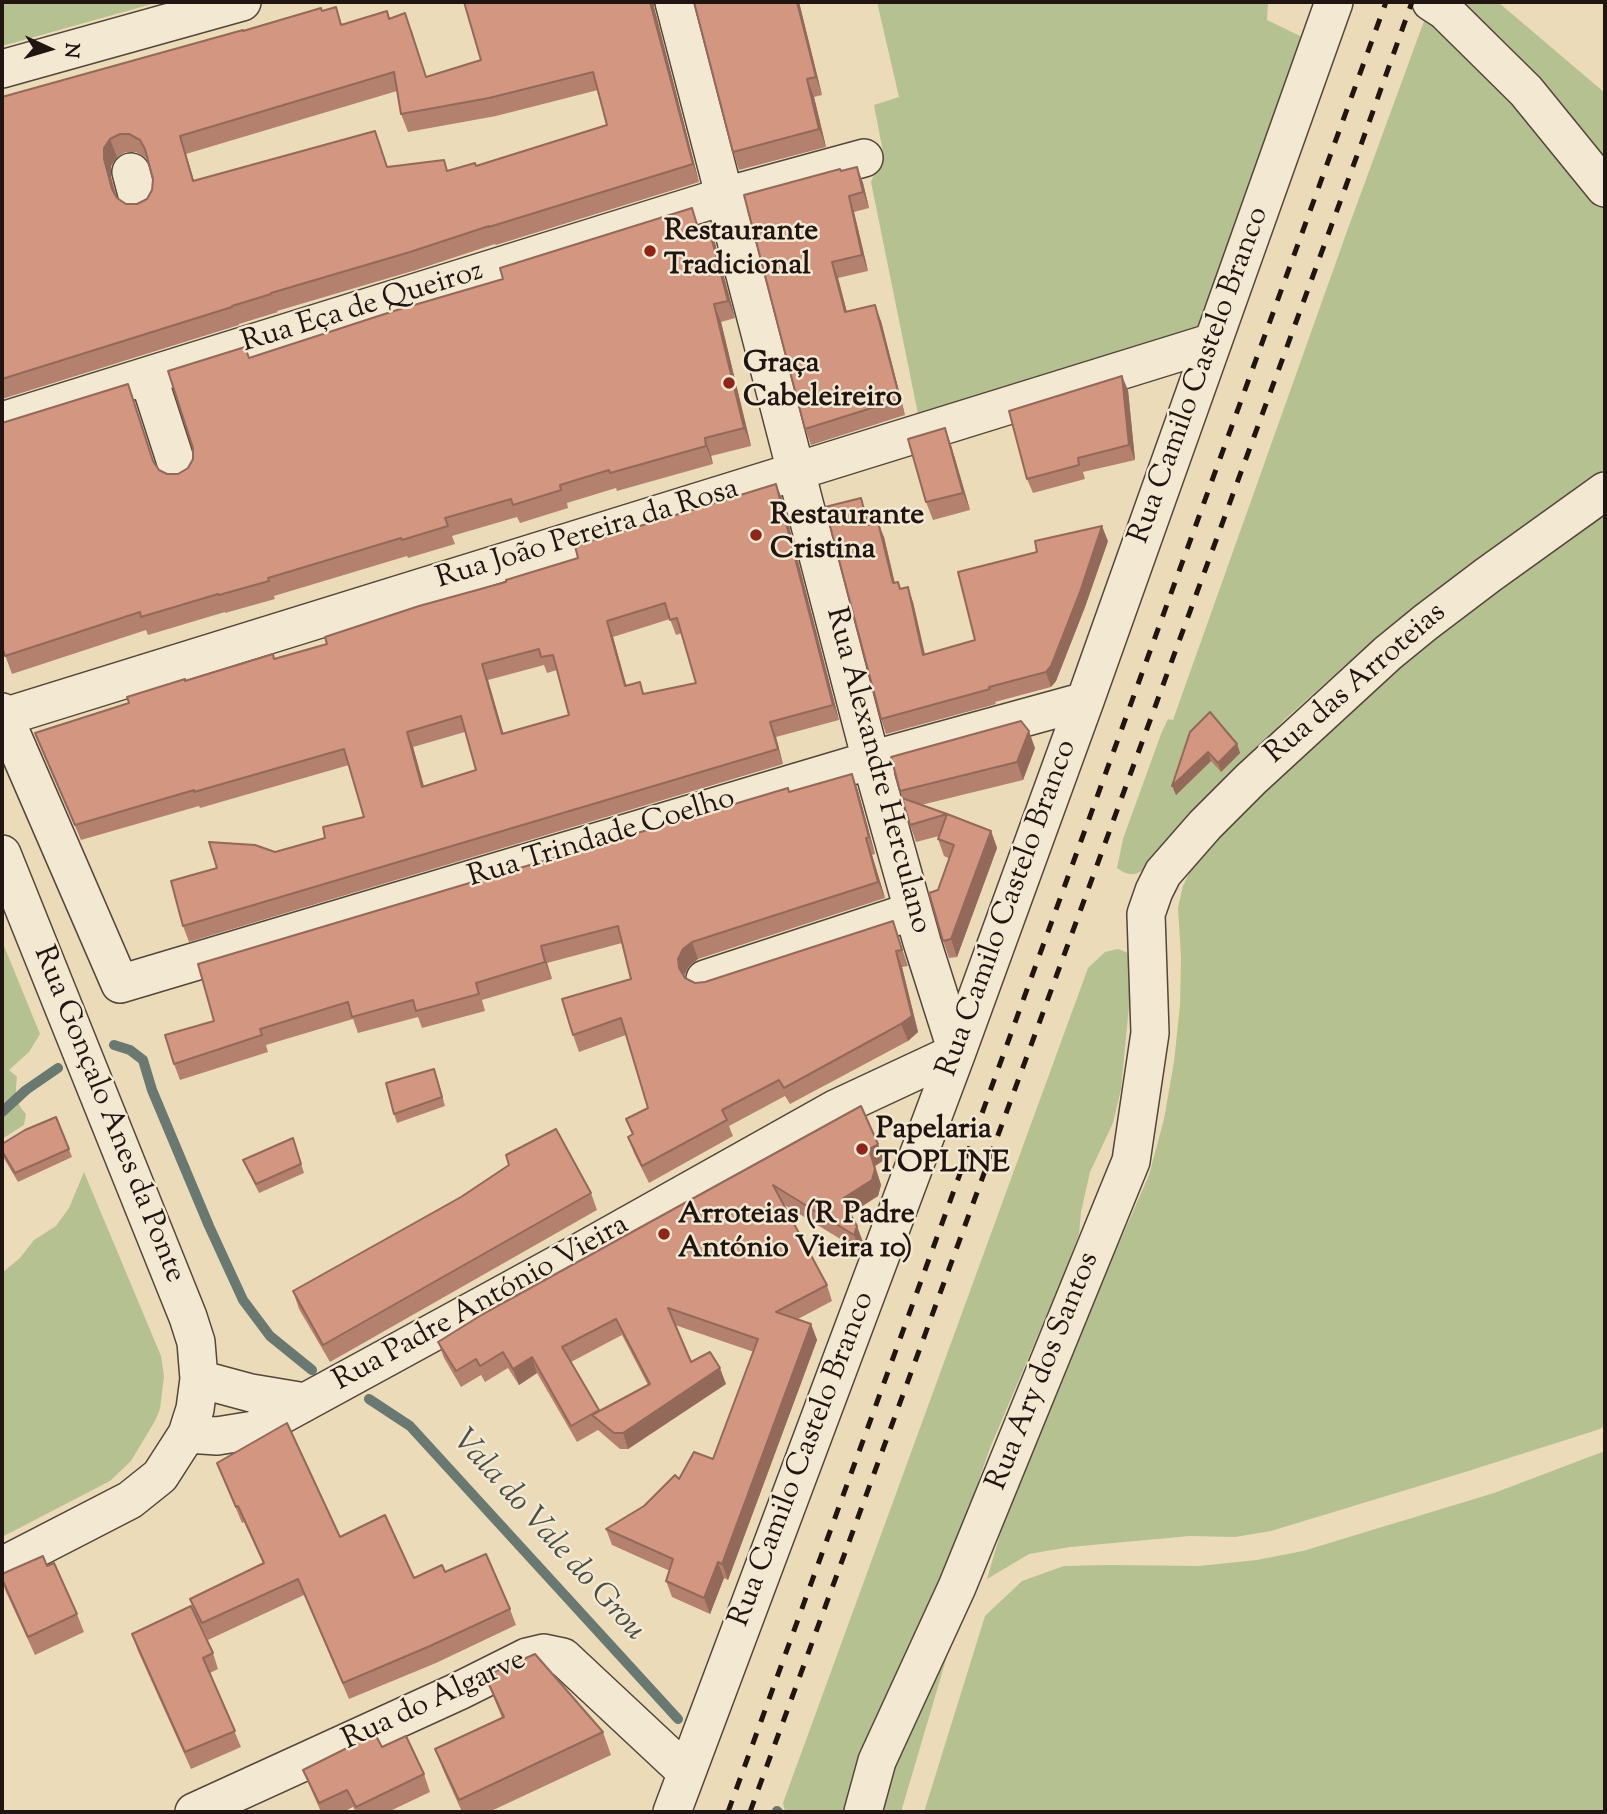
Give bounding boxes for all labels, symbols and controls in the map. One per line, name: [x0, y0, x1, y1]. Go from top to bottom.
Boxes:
north arrow: [14, 14, 84, 84]
text: N: [56, 42, 84, 59]
street label: Rua Camilo Castelo Branco: [1123, 203, 1279, 549]
place label: Restaurante Tradicional: [664, 216, 818, 286]
marker: Restaurante Tradicional: [642, 243, 658, 259]
street label: Rua Eça de Queiroz: [238, 255, 488, 363]
place label: Graça Cabeleireiro: [743, 348, 902, 418]
marker: Graça Cabeleireiro: [721, 375, 737, 391]
street label: Rua João Pereira da Rosa: [433, 473, 743, 599]
place label: Restaurante Cristina: [770, 500, 924, 570]
marker: Restaurante Cristina: [748, 527, 764, 543]
street label: Rua das Arroteias: [1259, 597, 1455, 773]
street label: Rua Alexandre Herculano: [815, 604, 937, 938]
street label: Rua Camilo Castelo Branco: [931, 736, 1087, 1082]
street label: Rua Trindade Coelho: [464, 782, 740, 898]
street label: Rua Gonçalo Anes da Ponte: [23, 942, 191, 1288]
place label: Papelaria TOPLINE: [876, 1114, 1010, 1184]
marker: Papelaria TOPLINE: [854, 1141, 870, 1157]
place label: Arroteias (R Padre António Vieira 10): [678, 1199, 915, 1270]
street label: Rua Padre António Vieira: [328, 1209, 636, 1401]
marker: Arroteias (R Padre António Vieira 10): [656, 1226, 672, 1242]
street label: Rua Ary dos Santos: [981, 1248, 1109, 1496]
street label: Rua Camilo Castelo Branco: [723, 1288, 885, 1632]
water label: Vala do Vale do Grou: [442, 1423, 652, 1651]
street label: Rua do Algarve: [338, 1644, 532, 1760]

